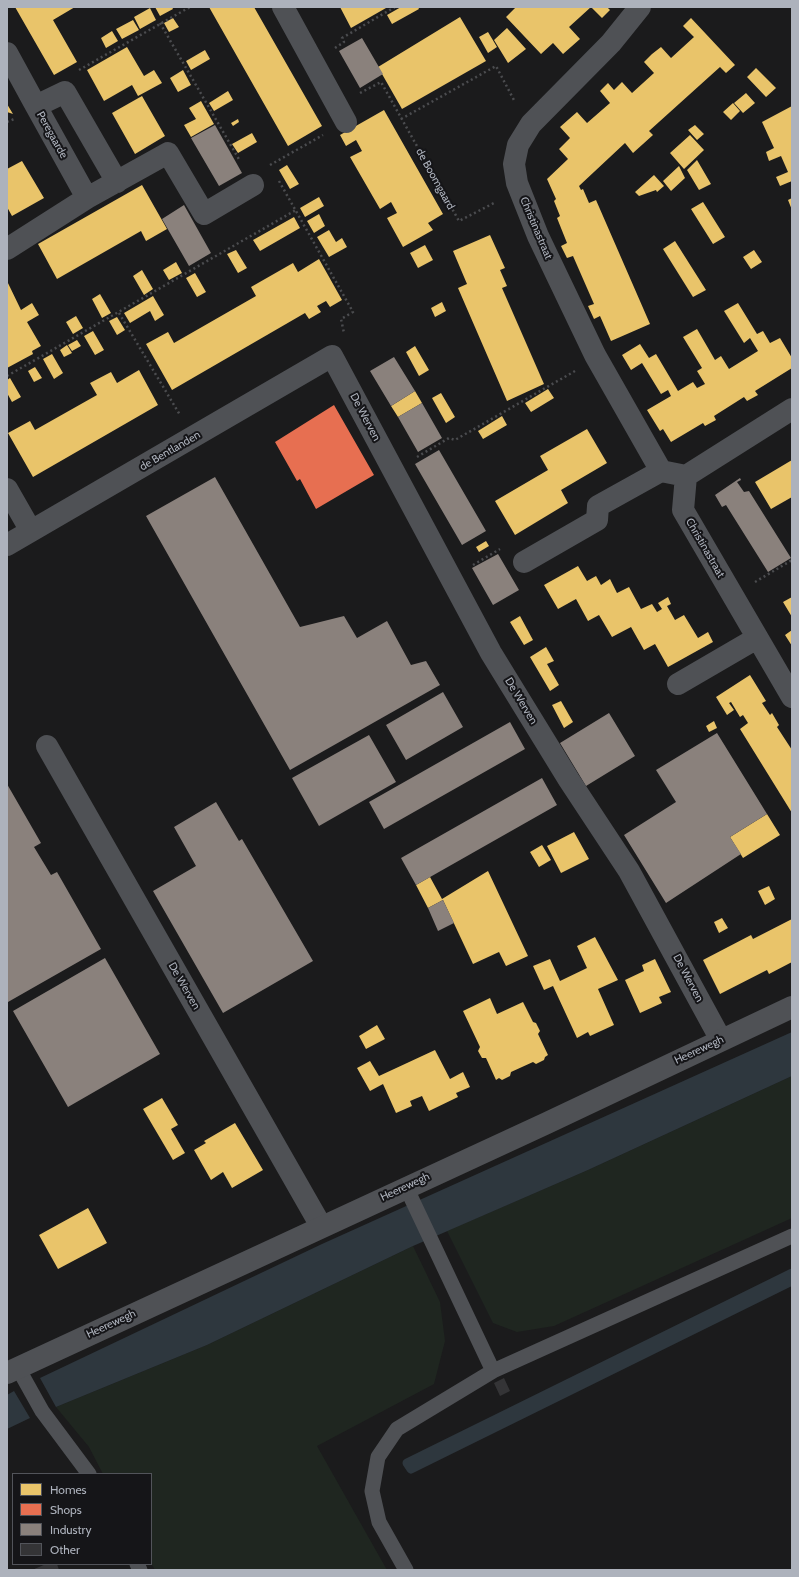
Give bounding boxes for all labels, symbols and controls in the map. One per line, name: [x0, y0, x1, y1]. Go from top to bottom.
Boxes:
street label: Peregaarde: [34, 109, 70, 161]
street label: de Boomgaard: [413, 146, 457, 212]
street label: Christinastraat: [517, 195, 555, 261]
street label: De Werven: [347, 391, 383, 443]
street label: de Bentlanden: [137, 428, 203, 474]
street label: Christinastraat: [683, 516, 727, 580]
street label: De Werven: [502, 675, 540, 727]
street label: De Werven: [670, 952, 706, 1004]
street label: De Werven: [165, 960, 203, 1012]
street label: Heerewegh: [672, 1033, 726, 1067]
street label: Heerewegh: [378, 1170, 432, 1204]
street label: Heerewegh: [84, 1307, 138, 1341]
legend: [12, 1473, 152, 1565]
text: Homes: [50, 1482, 87, 1497]
text: Shops: [50, 1502, 82, 1517]
text: Industry: [50, 1522, 91, 1537]
text: Other: [50, 1542, 80, 1557]

